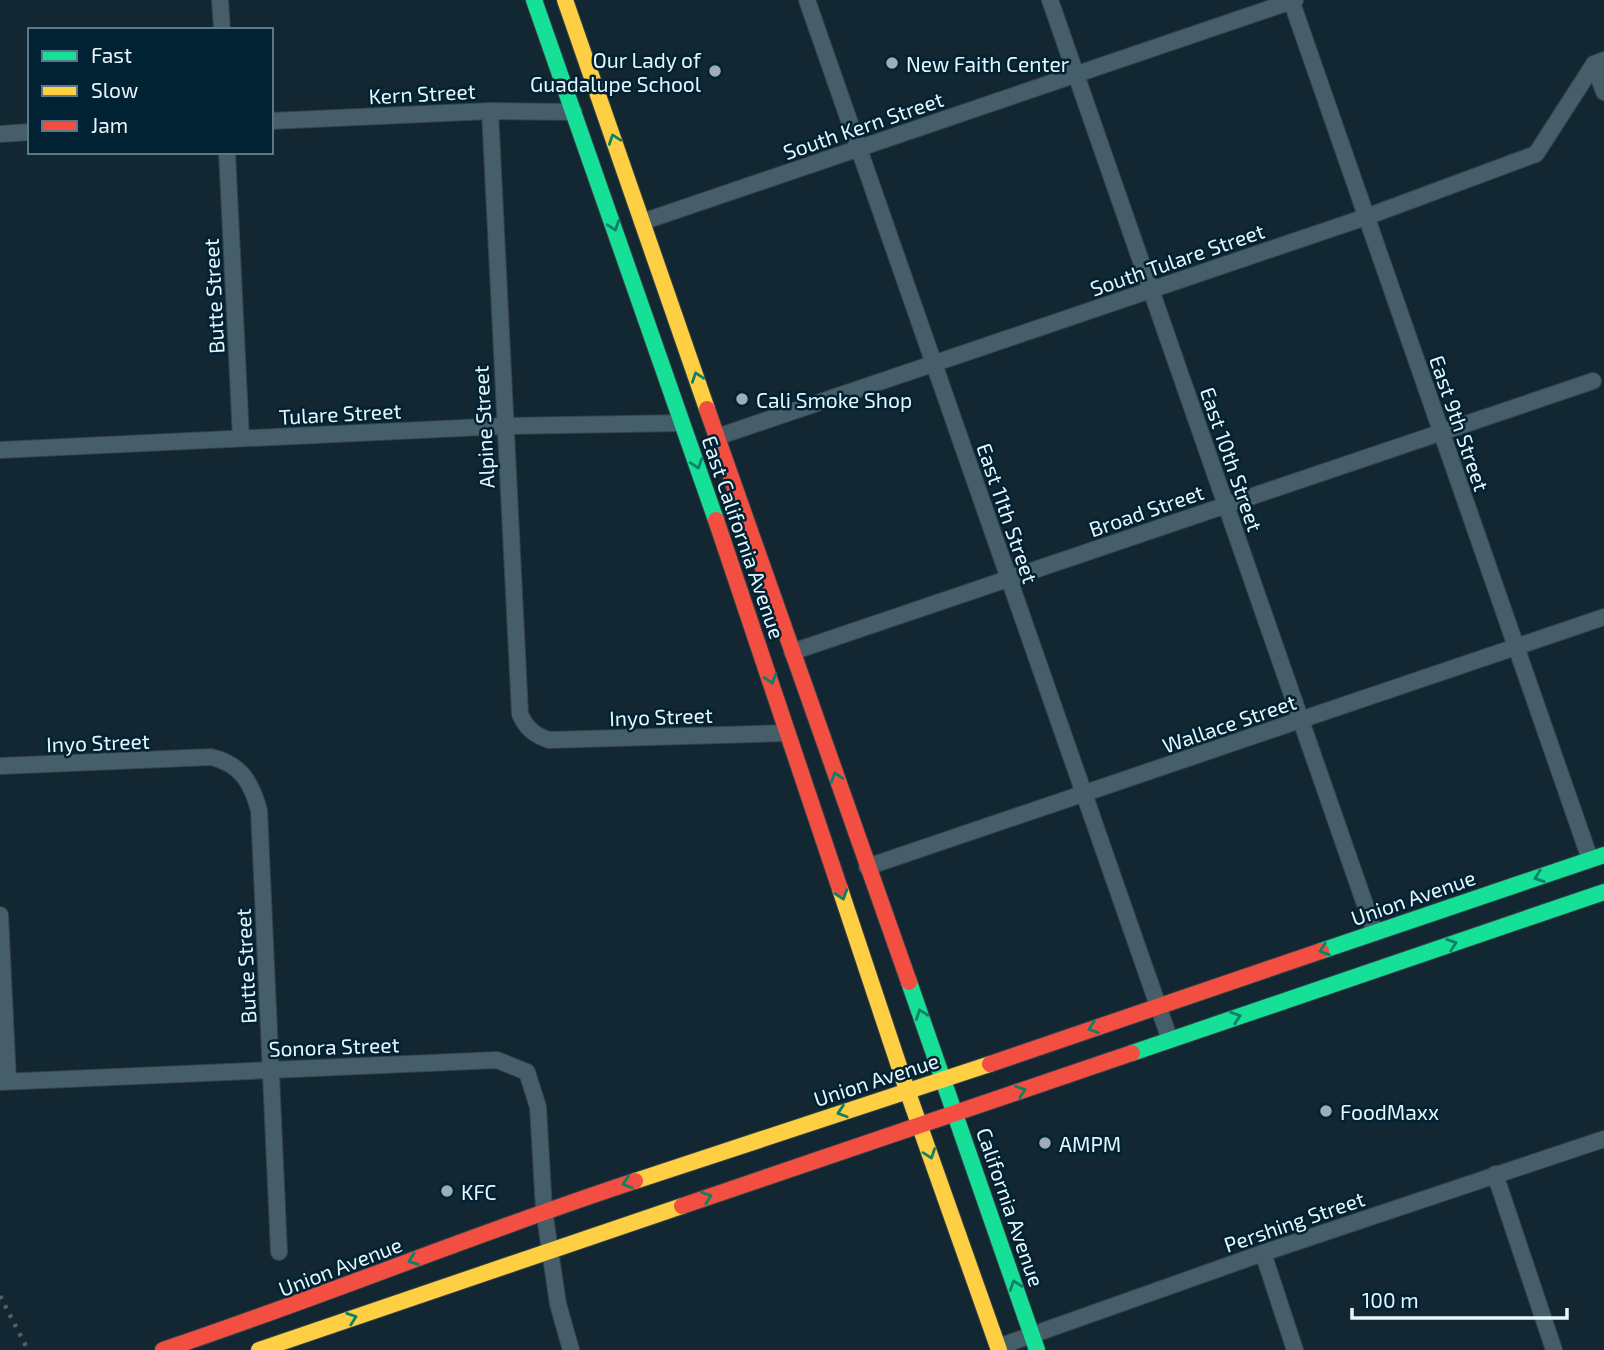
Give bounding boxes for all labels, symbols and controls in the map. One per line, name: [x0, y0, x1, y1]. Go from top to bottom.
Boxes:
legend: [28, 28, 273, 154]
text: Fast: [91, 42, 132, 67]
place label: Our Lady of Guadalupe School: [530, 47, 702, 96]
place label: New Faith Center: [906, 51, 1070, 76]
marker: New Faith Center: [884, 55, 900, 71]
marker: Our Lady of Guadalupe School: [707, 63, 723, 79]
text: Slow: [91, 77, 138, 102]
street label: Kern Street: [368, 78, 476, 108]
street label: South Kern Street: [780, 86, 946, 164]
text: Jam: [91, 112, 128, 137]
one-way arrow: [608, 134, 622, 146]
street label: South Tulare Street: [1087, 217, 1267, 301]
one-way arrow: [606, 219, 620, 232]
street label: Butte Street: [197, 238, 229, 354]
street label: East 9th Street: [1425, 352, 1495, 494]
street label: Alpine Street: [467, 365, 499, 489]
one-way arrow: [691, 372, 705, 384]
street label: East 10th Street: [1196, 384, 1268, 534]
place label: Cali Smoke Shop: [756, 387, 912, 412]
marker: Cali Smoke Shop: [734, 391, 750, 407]
street label: Tulare Street: [278, 397, 402, 429]
street label: East California Avenue: [697, 432, 791, 642]
street label: East 11th Street: [972, 440, 1044, 586]
one-way arrow: [689, 457, 703, 470]
street label: Broad Street: [1085, 479, 1207, 541]
one-way arrow: [763, 672, 777, 685]
street label: Wallace Street: [1159, 688, 1299, 758]
street label: Inyo Street: [609, 702, 713, 730]
street label: Inyo Street: [46, 728, 150, 756]
one-way arrow: [830, 772, 844, 784]
street label: Union Avenue: [1347, 864, 1479, 930]
one-way arrow: [1534, 868, 1546, 883]
one-way arrow: [834, 888, 848, 901]
street label: Butte Street: [229, 908, 261, 1024]
one-way arrow: [1445, 938, 1457, 952]
one-way arrow: [1318, 942, 1331, 956]
one-way arrow: [915, 1009, 929, 1021]
one-way arrow: [1230, 1011, 1242, 1025]
one-way arrow: [1087, 1019, 1099, 1034]
street label: Sonora Street: [268, 1031, 400, 1061]
street label: Union Avenue: [810, 1047, 942, 1111]
one-way arrow: [1014, 1085, 1027, 1099]
place label: FoodMaxx: [1340, 1099, 1439, 1124]
one-way arrow: [837, 1103, 849, 1118]
marker: FoodMaxx: [1318, 1103, 1334, 1119]
street label: California Avenue: [972, 1124, 1050, 1290]
place label: AMPM: [1059, 1131, 1121, 1156]
marker: AMPM: [1037, 1135, 1053, 1151]
one-way arrow: [922, 1148, 936, 1160]
one-way arrow: [621, 1175, 633, 1189]
place label: KFC: [461, 1179, 497, 1204]
marker: KFC: [439, 1183, 455, 1199]
street label: Pershing Street: [1220, 1185, 1368, 1257]
one-way arrow: [700, 1191, 712, 1205]
street label: Union Avenue: [275, 1231, 405, 1301]
one-way arrow: [407, 1252, 419, 1266]
scale bar: [1352, 1276, 1567, 1320]
one-way arrow: [1009, 1280, 1023, 1292]
text: 100 m: [1362, 1287, 1419, 1312]
one-way arrow: [346, 1312, 358, 1326]

